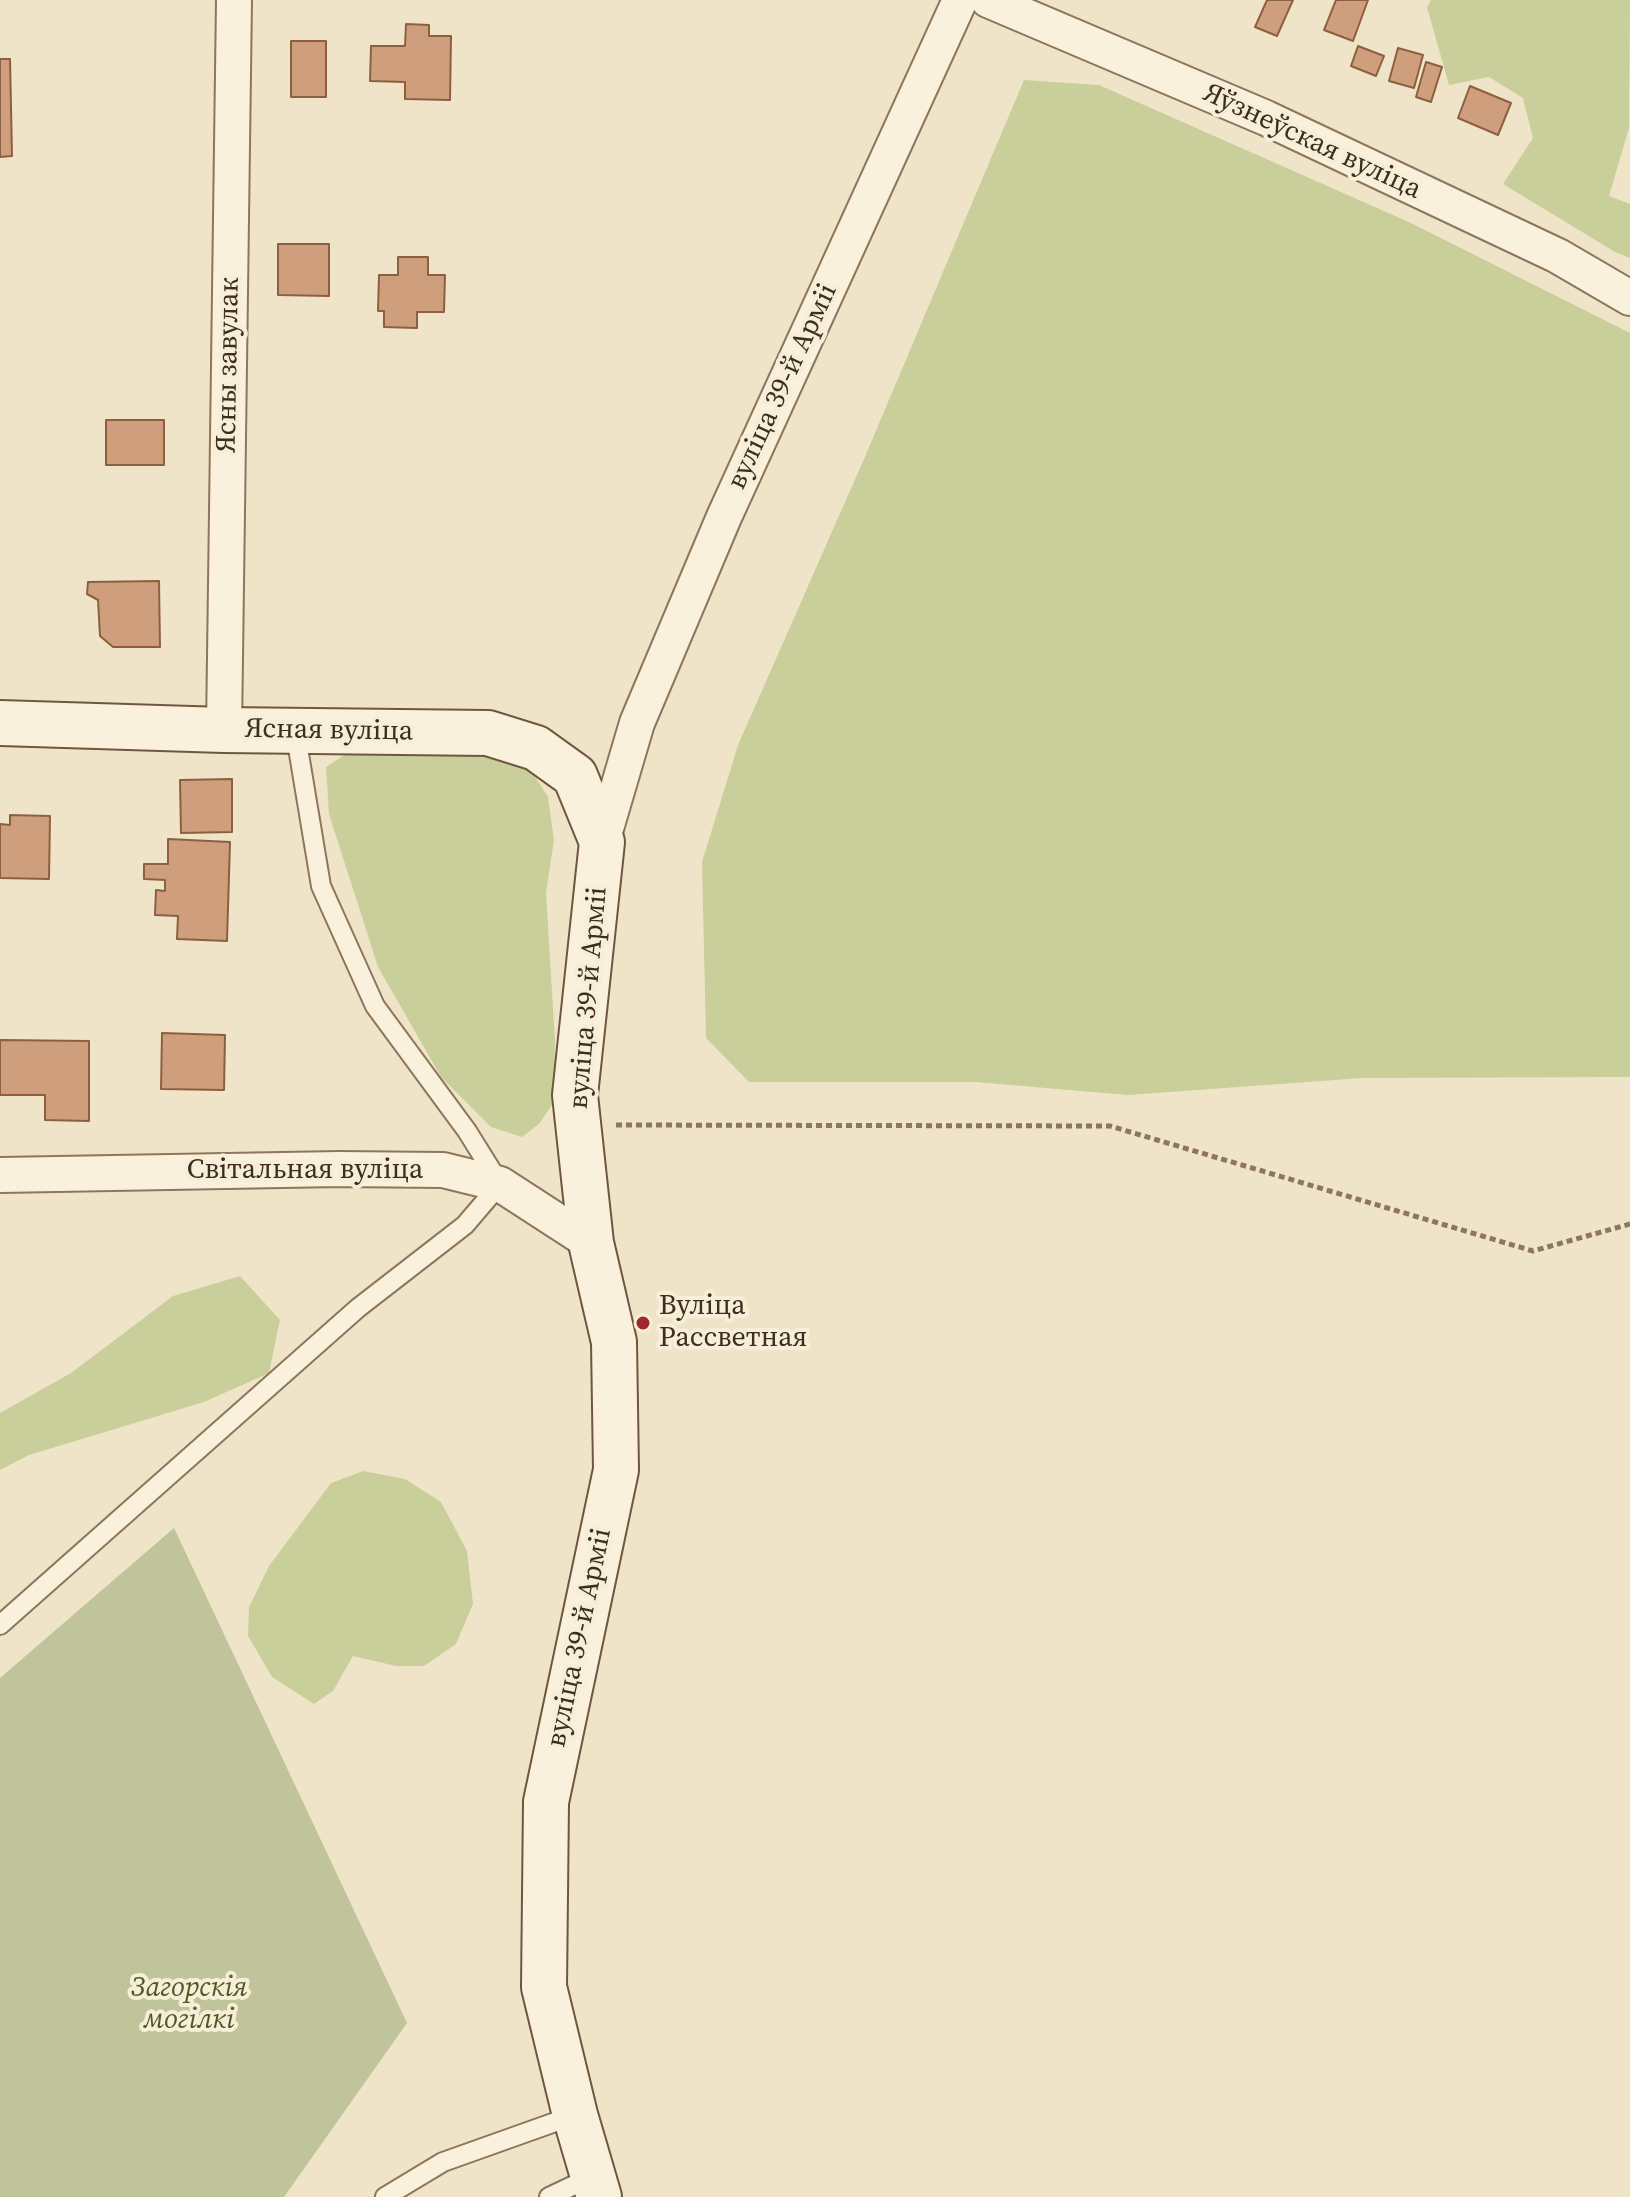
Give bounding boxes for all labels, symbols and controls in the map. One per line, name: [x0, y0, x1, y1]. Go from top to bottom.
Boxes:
street label: Яўзнеўская вуліца: [1198, 77, 1426, 207]
street label: Ясны завулак: [211, 277, 247, 453]
street label: вуліца 39-й Арміі: [721, 279, 845, 495]
street label: Ясная вуліца: [245, 713, 413, 749]
street label: вуліца 39-й Арміі: [563, 885, 615, 1111]
street label: Світальная вуліца: [187, 1154, 423, 1188]
place label: Вуліца Рассветная: [659, 1290, 807, 1356]
marker: Вуліца Рассветная: [634, 1314, 652, 1332]
street label: вуліца 39-й Арміі: [540, 1525, 620, 1751]
park label: Загорскія могілкі: [131, 1972, 247, 2038]

